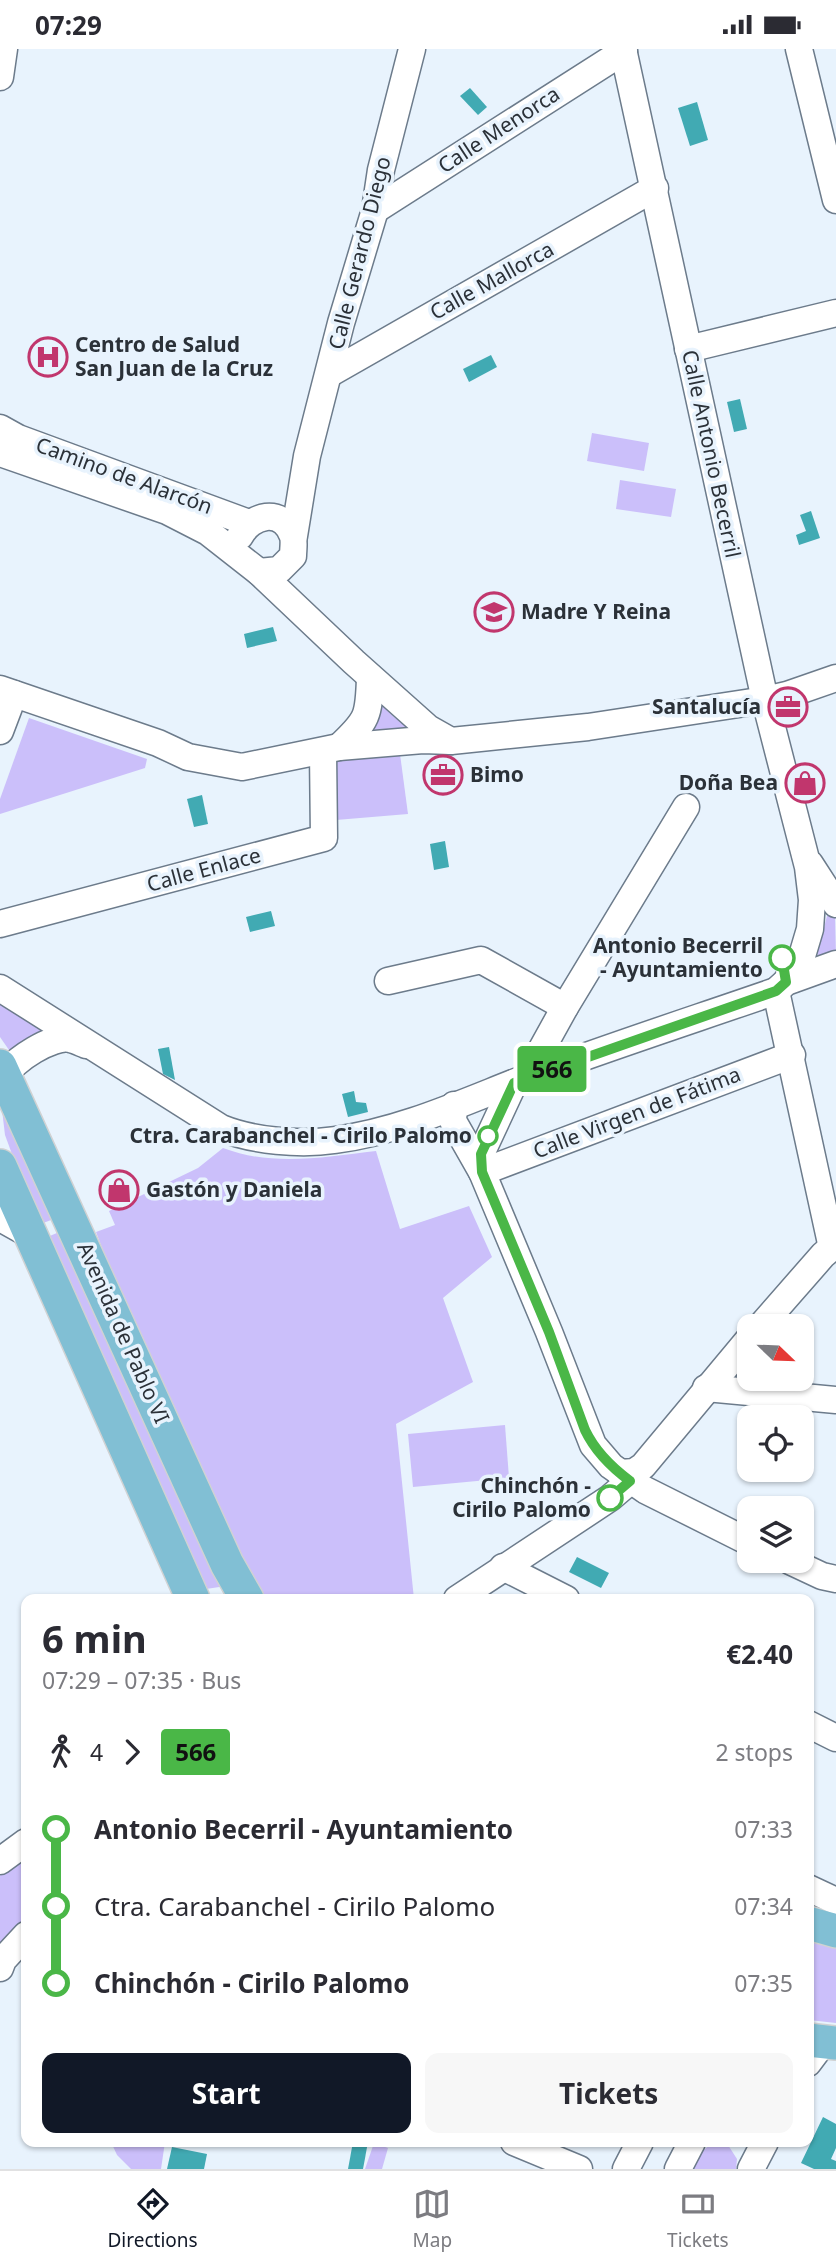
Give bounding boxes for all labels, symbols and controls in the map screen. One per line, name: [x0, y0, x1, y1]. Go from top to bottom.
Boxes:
text: 07:29: [35, 7, 102, 43]
street label: Calle Menorca: [432, 79, 565, 179]
street label: Calle Gerardo Diego: [322, 153, 397, 352]
street label: Calle Mallorca: [425, 235, 559, 326]
place label: Centro de Salud San Juan de la Cruz: [75, 330, 273, 382]
hospital icon: Centro de Salud San Juan de la Cruz: [27, 336, 69, 378]
street label: Calle Antonio Becerril: [676, 347, 748, 560]
street label: Camino de Alarcón: [32, 430, 217, 520]
school or university icon: Madre Y Reina: [473, 591, 515, 633]
place label: Madre Y Reina: [521, 597, 671, 625]
office icon: Santalucía: [767, 686, 809, 728]
place label: Santalucía: [652, 692, 761, 720]
office icon: Bimo: [422, 754, 464, 796]
place label: Bimo: [470, 760, 524, 788]
shop icon: Doña Bea: [784, 762, 826, 804]
place label: Doña Bea: [679, 768, 778, 796]
street label: Calle Enlace: [144, 840, 264, 898]
place label: Antonio Becerril - Ayuntamiento: [593, 931, 763, 983]
marker: Antonio Becerril - Ayuntamiento: [769, 945, 795, 971]
line badge: 566: [512, 1046, 592, 1092]
text: 566: [531, 1052, 573, 1085]
street label: Calle Virgen de Fátima: [529, 1060, 744, 1165]
place label: Ctra. Carabanchel - Cirilo Palomo: [130, 1121, 472, 1149]
marker: Ctra. Carabanchel - Cirilo Palomo: [478, 1126, 498, 1146]
shop icon: Gastón y Daniela: [98, 1169, 140, 1211]
place label: Gastón y Daniela: [146, 1175, 322, 1203]
street label: Avenida de Pablo VI: [71, 1238, 176, 1428]
north arrow: [737, 1314, 814, 1391]
map controls: [737, 1314, 814, 1573]
button: locate: [737, 1405, 814, 1482]
place label: Chinchón - Cirilo Palomo: [452, 1471, 591, 1523]
marker: Chinchón - Cirilo Palomo: [597, 1485, 623, 1511]
button: layers: [737, 1496, 814, 1573]
text: 6 min: [42, 1612, 147, 1664]
text: €2.40: [726, 1636, 793, 1672]
text: 07:29 – 07:35 · Bus: [42, 1664, 241, 1696]
icon: walk: [42, 1733, 80, 1771]
icon: forward: [113, 1733, 151, 1771]
text: 566: [175, 1735, 216, 1768]
text: 4: [90, 1736, 103, 1768]
text: 2 stops: [715, 1736, 793, 1768]
text: Antonio Becerril - Ayuntamiento: [94, 1811, 513, 1847]
text: 07:33: [734, 1813, 793, 1845]
text: Ctra. Carabanchel - Cirilo Palomo: [94, 1888, 495, 1924]
text: 07:34: [734, 1890, 793, 1922]
text: Chinchón - Cirilo Palomo: [94, 1965, 410, 2001]
text: 07:35: [734, 1967, 793, 1999]
button: Start: [42, 2053, 411, 2133]
button: Tickets: [425, 2053, 793, 2133]
tab: Directions: [107, 2185, 198, 2253]
tab: Map: [413, 2185, 452, 2253]
tab: Tickets: [667, 2185, 729, 2253]

